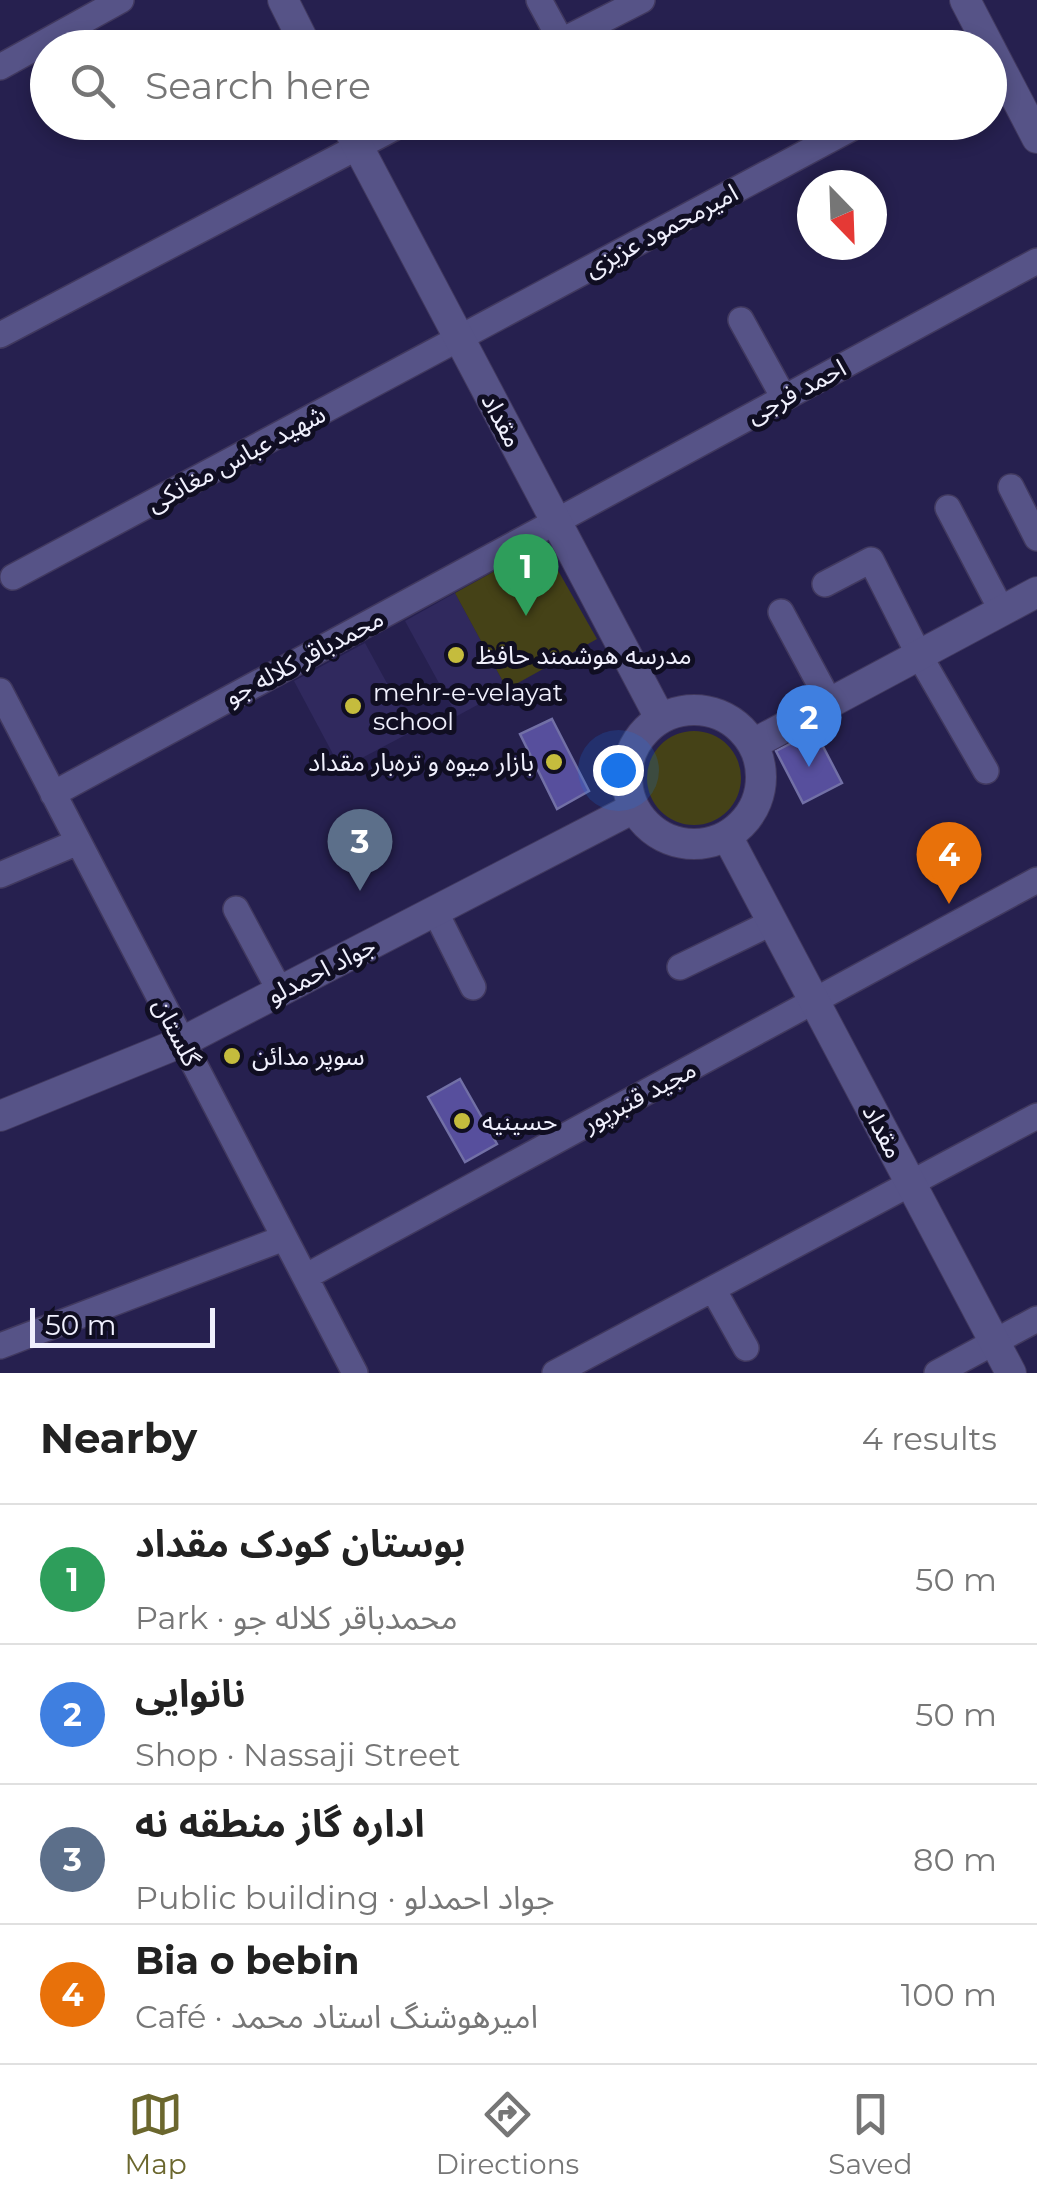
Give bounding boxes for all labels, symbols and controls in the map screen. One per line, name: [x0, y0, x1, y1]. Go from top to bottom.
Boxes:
search box: [30, 30, 1007, 140]
icon: search: [65, 58, 120, 113]
text: Search here: [145, 62, 371, 109]
north arrow: [797, 170, 887, 260]
street label: امیرمحمود عزیزی: [579, 177, 743, 283]
street label: احمد فرجی: [741, 352, 851, 430]
street label: مقداد: [475, 388, 529, 452]
street label: شهید عباس مغانکی: [142, 398, 330, 518]
pin: 1: [494, 534, 558, 616]
street label: محمدباقر کلاله جو: [220, 603, 388, 711]
place label: مدرسه هوشمند حافظ: [476, 640, 692, 670]
marker: مدرسه هوشمند حافظ: [445, 644, 467, 666]
place label: mehr-e-velayat school: [373, 677, 563, 736]
pin: 2: [776, 684, 842, 767]
marker: mehr-e-velayat school: [342, 695, 364, 717]
your location: [593, 745, 644, 796]
place label: بازار میوه و تره‌بار مقداد: [308, 747, 534, 777]
marker: بازار میوه و تره‌بار مقداد: [543, 751, 565, 773]
pin: 3: [328, 808, 392, 891]
pin: 4: [916, 822, 982, 904]
street label: جواد احمدلو: [262, 930, 380, 1010]
street label: گلستان: [147, 993, 207, 1072]
place label: سوپر مدائن: [252, 1041, 365, 1072]
marker: سوپر مدائن: [221, 1045, 243, 1067]
street label: مجید قنبرپور: [576, 1054, 701, 1140]
street label: مقداد: [856, 1099, 910, 1163]
place label: حسینیه: [482, 1106, 557, 1136]
marker: حسینیه: [451, 1110, 473, 1132]
scale bar: [30, 1303, 215, 1348]
text: 50 m: [45, 1308, 116, 1342]
text: Nearby: [40, 1412, 197, 1464]
text: 4 results: [862, 1419, 997, 1458]
text: بوستان کودک مقداد: [135, 1520, 466, 1567]
text: 1: [66, 1560, 79, 1599]
text: 50 m: [915, 1560, 997, 1599]
text: Park · محمدباقر کلاله جو: [135, 1598, 457, 1637]
text: نانوایی: [135, 1670, 246, 1717]
text: 2: [63, 1695, 82, 1734]
text: 50 m: [915, 1695, 997, 1734]
text: Shop · Nassaji Street: [135, 1735, 460, 1774]
text: اداره گاز منطقه نه: [135, 1800, 425, 1847]
text: 3: [63, 1840, 82, 1879]
text: 80 m: [913, 1840, 997, 1879]
text: Public building · جواد احمدلو: [135, 1878, 555, 1917]
text: Bia o bebin: [135, 1937, 359, 1984]
text: 4: [61, 1975, 84, 2014]
text: 100 m: [901, 1975, 997, 2014]
text: Café · امیرهوشنگ استاد محمد: [135, 1997, 538, 2036]
tab: Map: [125, 2087, 187, 2181]
tab: Directions: [436, 2087, 579, 2181]
tab: Saved: [828, 2087, 912, 2181]

